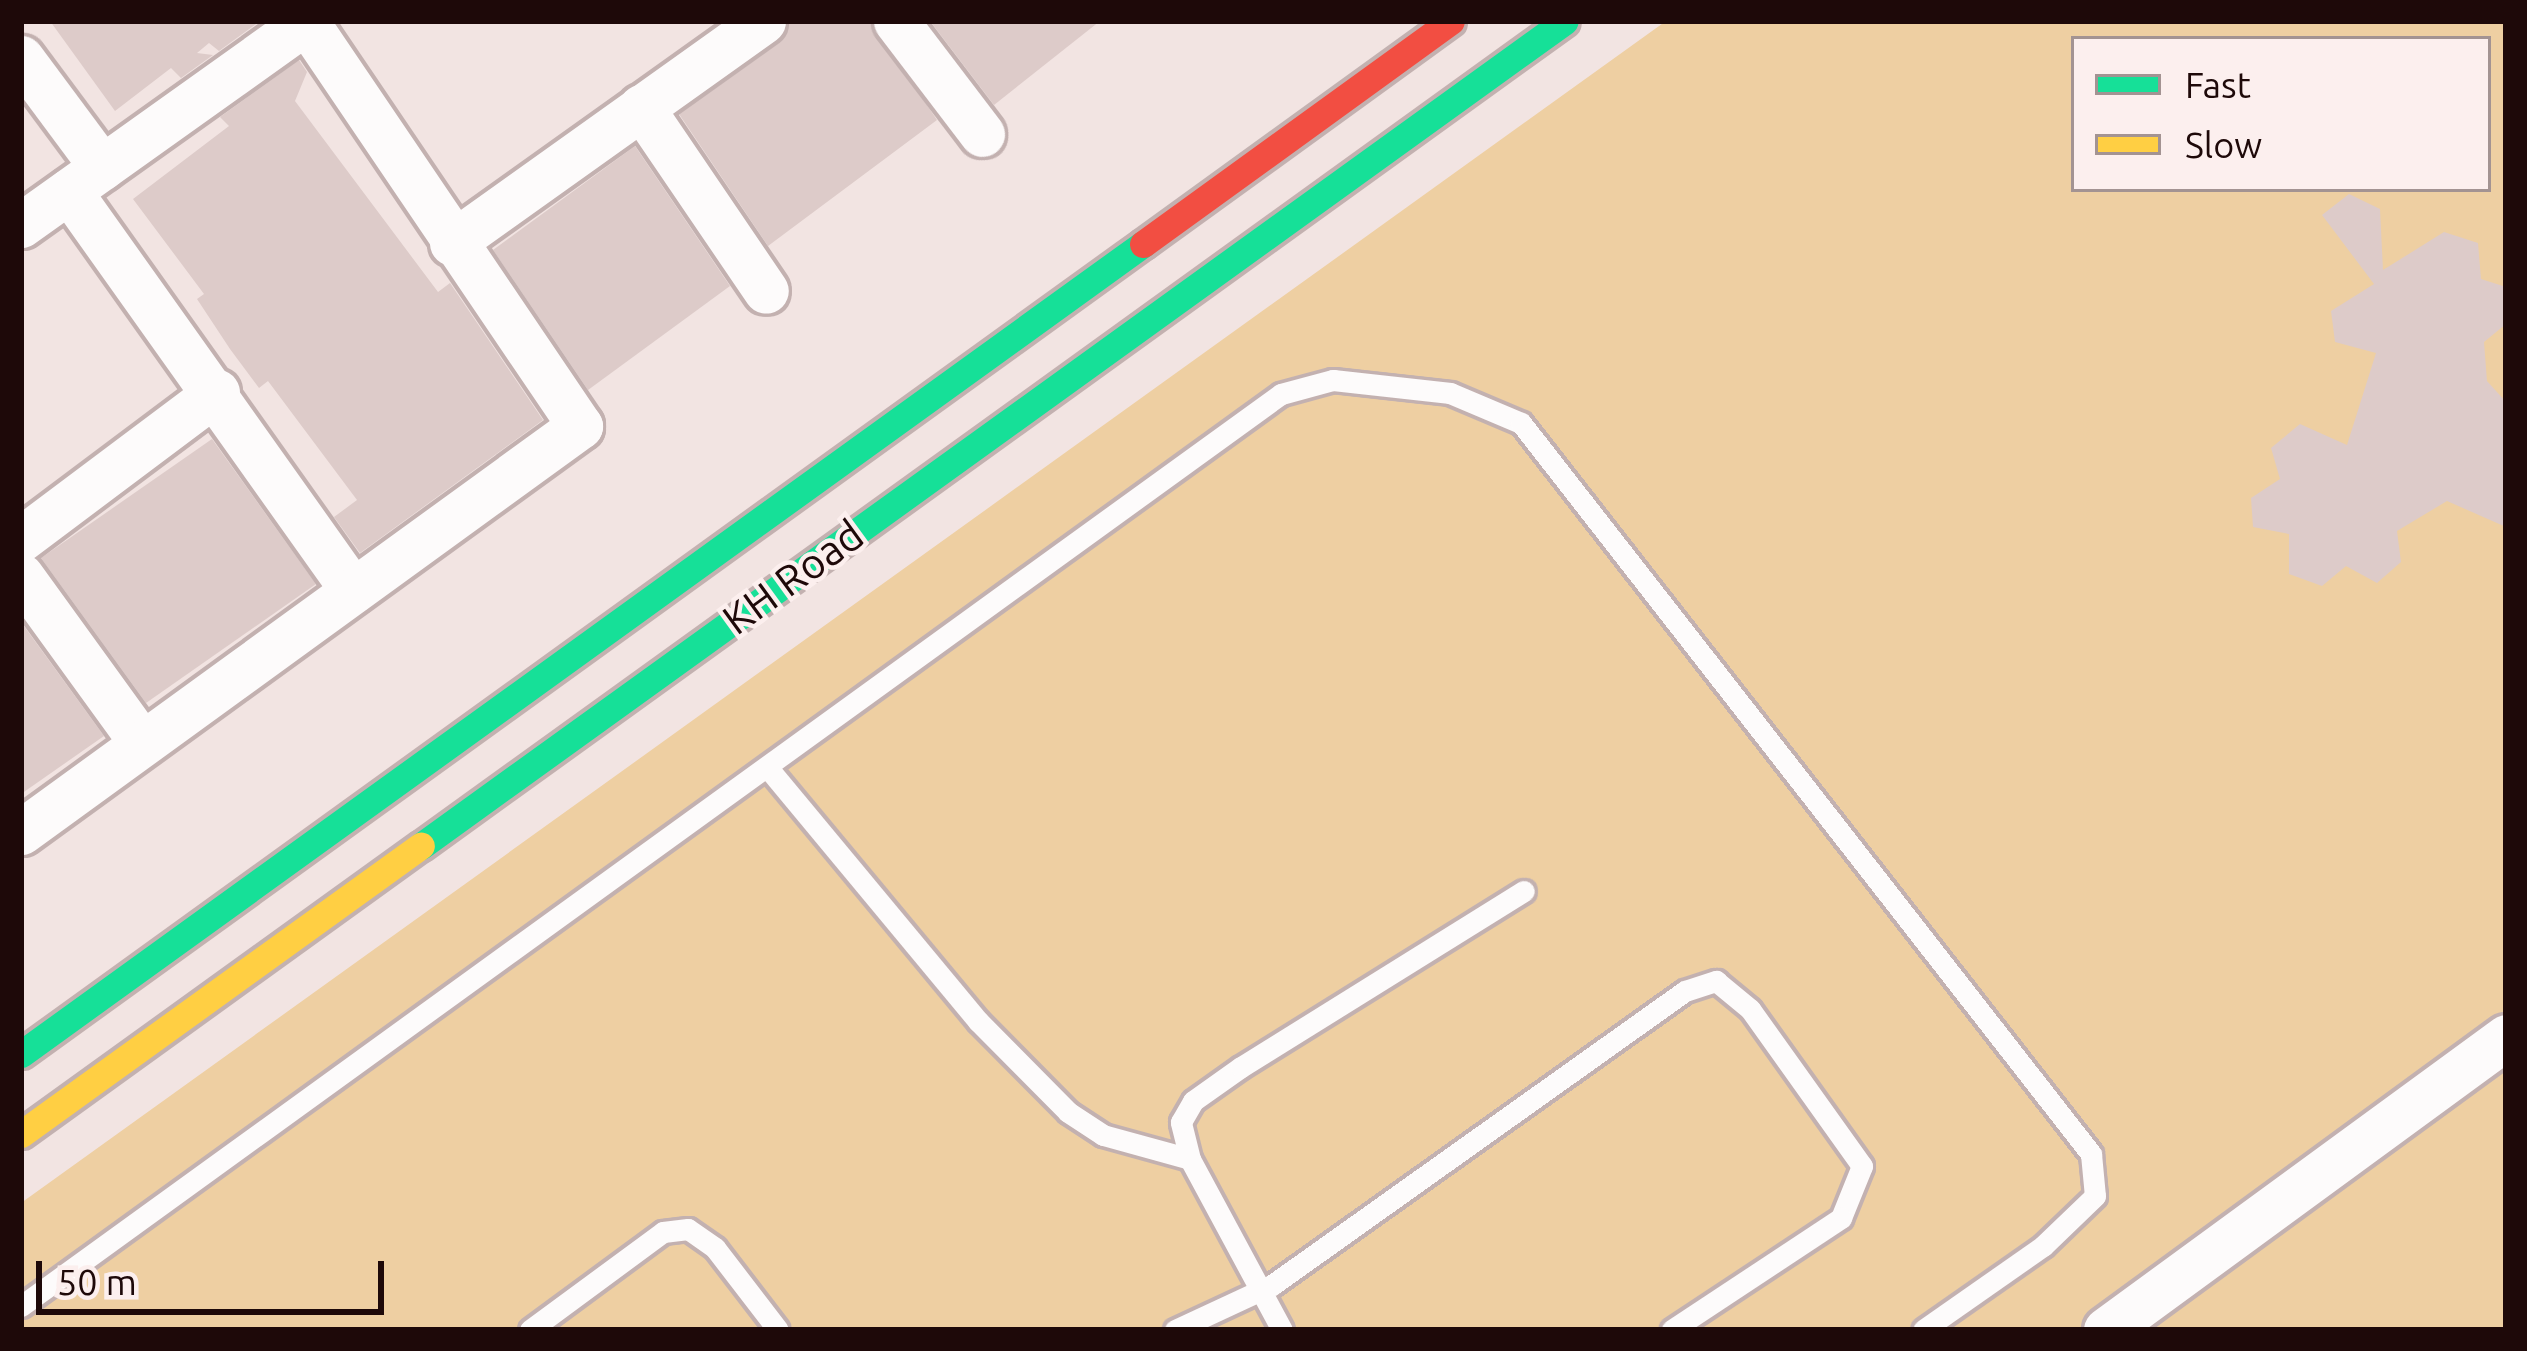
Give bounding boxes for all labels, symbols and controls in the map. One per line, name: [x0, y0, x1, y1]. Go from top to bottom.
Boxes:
legend: [2071, 36, 2491, 192]
text: Fast: [2185, 64, 2251, 105]
text: Slow: [2185, 124, 2262, 165]
street label: KH Road: [713, 509, 873, 645]
scale bar: [42, 1237, 390, 1311]
text: 50 m: [57, 1261, 137, 1302]

